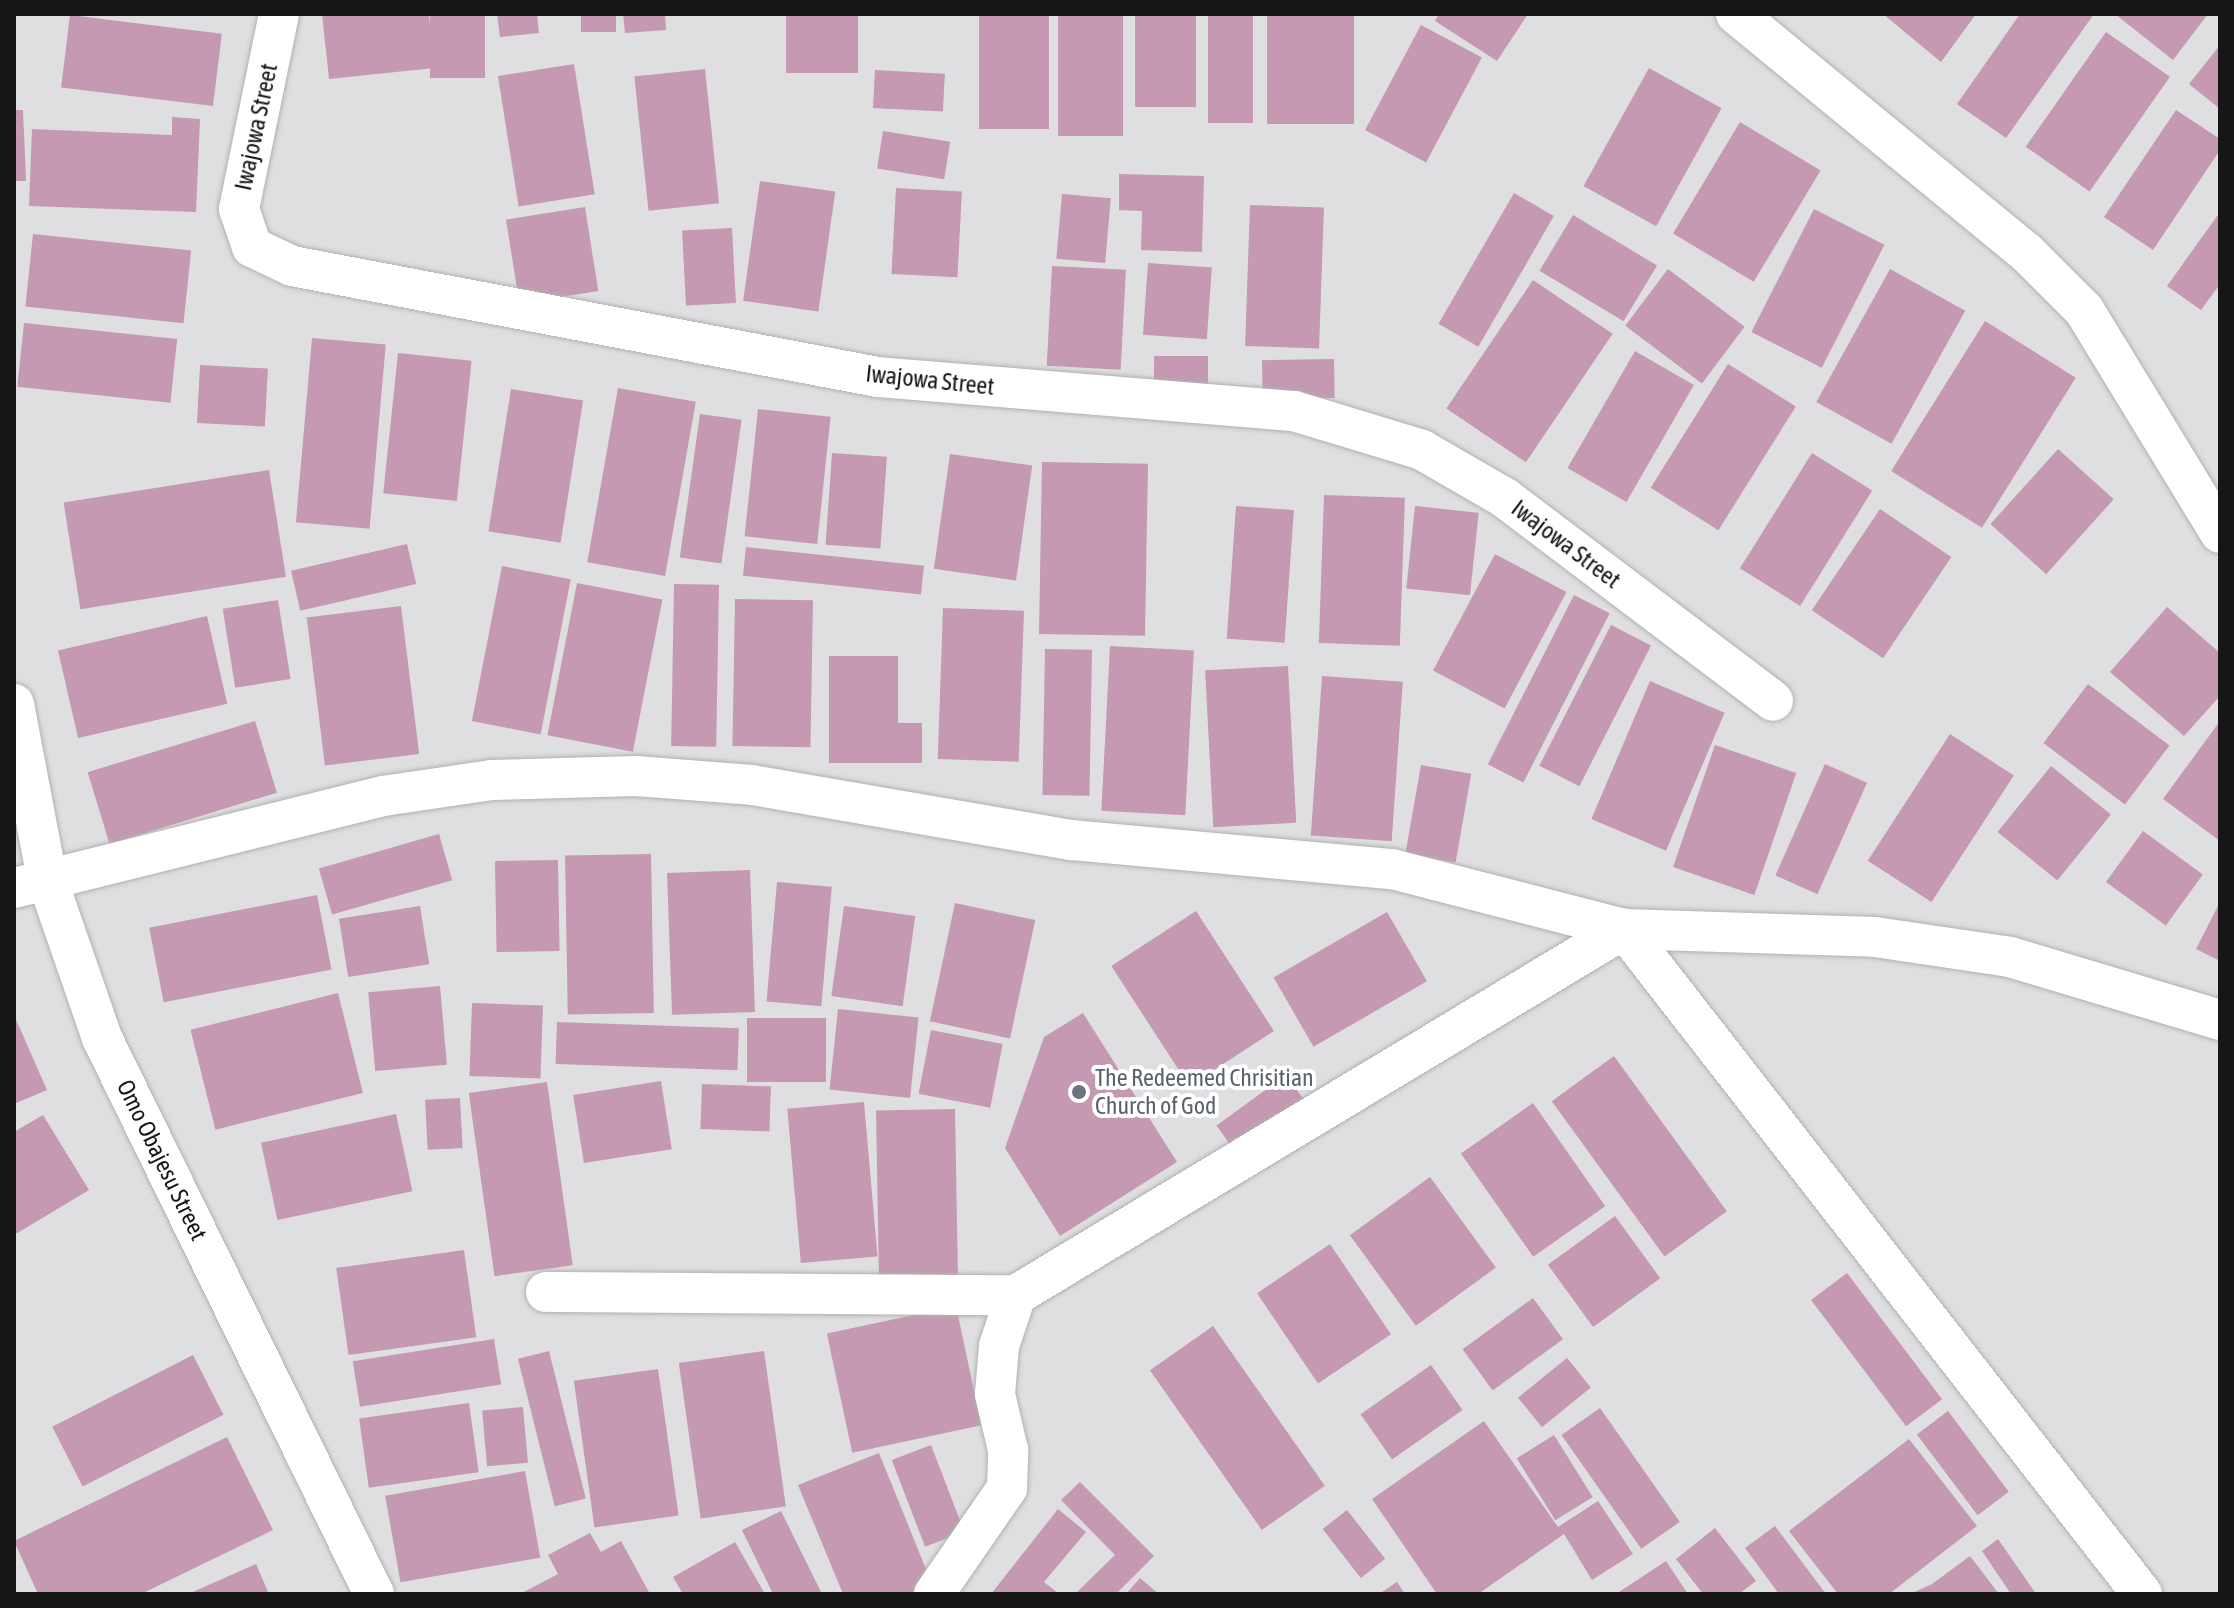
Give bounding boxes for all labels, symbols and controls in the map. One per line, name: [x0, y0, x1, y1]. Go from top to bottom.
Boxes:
street label: Iwajowa Street: [228, 61, 284, 193]
street label: Iwajowa Street: [864, 359, 996, 401]
street label: Iwajowa Street: [1506, 494, 1626, 594]
place label: The Redeemed Chrisitian Church of God: [1095, 1064, 1314, 1120]
street label: Omo Obajesu Street: [111, 1075, 213, 1245]
marker: The Redeemed Chrisitian Church of God: [1070, 1083, 1088, 1101]

